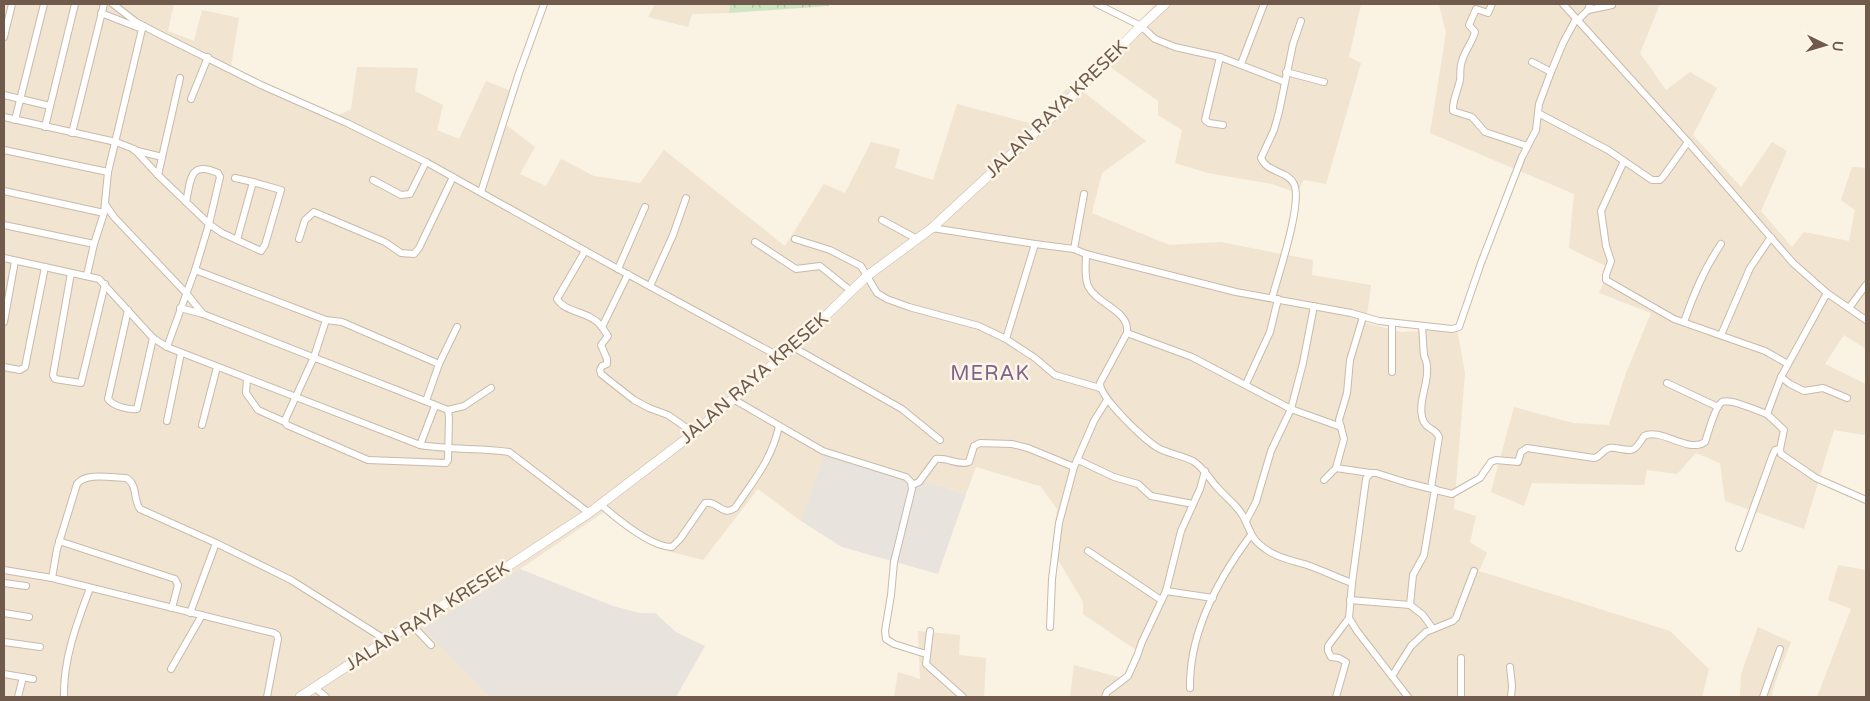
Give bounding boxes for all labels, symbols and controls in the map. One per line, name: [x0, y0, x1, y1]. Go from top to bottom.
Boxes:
north arrow: [1800, 20, 1850, 70]
street label: JALAN RAYA KRESEK: [980, 35, 1132, 183]
text: U: [1829, 40, 1846, 52]
street label: JALAN RAYA KRESEK: [675, 308, 833, 448]
district label: MERAK: [950, 362, 1030, 386]
street label: JALAN RAYA KRESEK: [341, 557, 513, 675]

